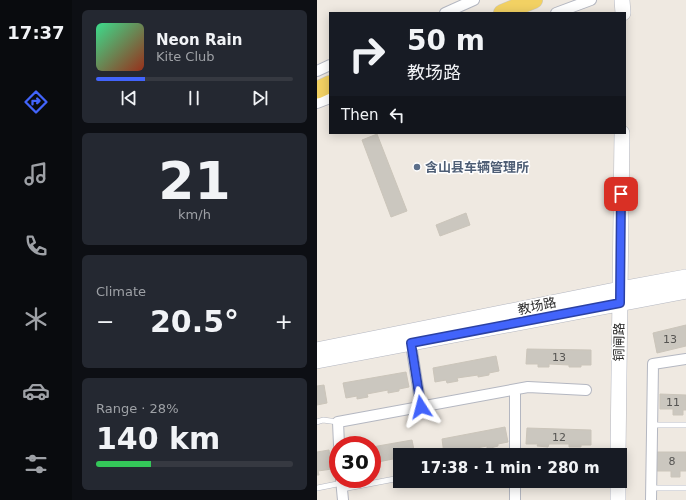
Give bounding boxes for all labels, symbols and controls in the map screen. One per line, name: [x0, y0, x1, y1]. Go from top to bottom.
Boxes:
text: 17:37: [7, 22, 65, 43]
text: 50 m: [407, 24, 485, 57]
icon: right: [341, 28, 393, 80]
text: Neon Rain: [156, 31, 242, 49]
text: Kite Club: [156, 49, 215, 64]
text: 教场路: [407, 62, 461, 83]
icon: previous: [118, 87, 140, 109]
icon: pause: [183, 87, 205, 109]
icon: next: [249, 87, 271, 109]
icon: directions: [22, 88, 50, 116]
icon: left: [386, 104, 408, 126]
text: Then: [341, 106, 378, 124]
text: 21: [158, 151, 231, 211]
icon: music: [22, 160, 50, 188]
place label: 含山县车辆管理所: [425, 160, 529, 175]
marker: 含山县车辆管理所: [412, 162, 422, 172]
pin: [604, 177, 638, 211]
icon: arrive: [610, 183, 632, 205]
text: km/h: [178, 207, 211, 222]
icon: phone: [22, 232, 50, 260]
text: Climate: [96, 284, 146, 299]
street label: 教场路: [516, 295, 558, 317]
text: 20.5°: [150, 304, 239, 339]
icon: climate: [22, 305, 50, 333]
text: −: [96, 309, 114, 334]
text: +: [275, 309, 293, 334]
street label: 铜闸路: [611, 322, 627, 362]
house number: 13: [663, 333, 677, 346]
house number: 13: [552, 351, 566, 364]
icon: car: [22, 377, 50, 405]
position arrow: [400, 386, 442, 428]
house number: 11: [666, 396, 680, 409]
text: Range · 28%: [96, 401, 179, 416]
text: 140 km: [96, 421, 220, 456]
house number: 12: [552, 431, 566, 444]
speed limit sign: 30: [329, 436, 381, 488]
icon: filters: [22, 450, 50, 478]
house number: 8: [669, 455, 676, 468]
text: 17:38 · 1 min · 280 m: [420, 459, 600, 477]

